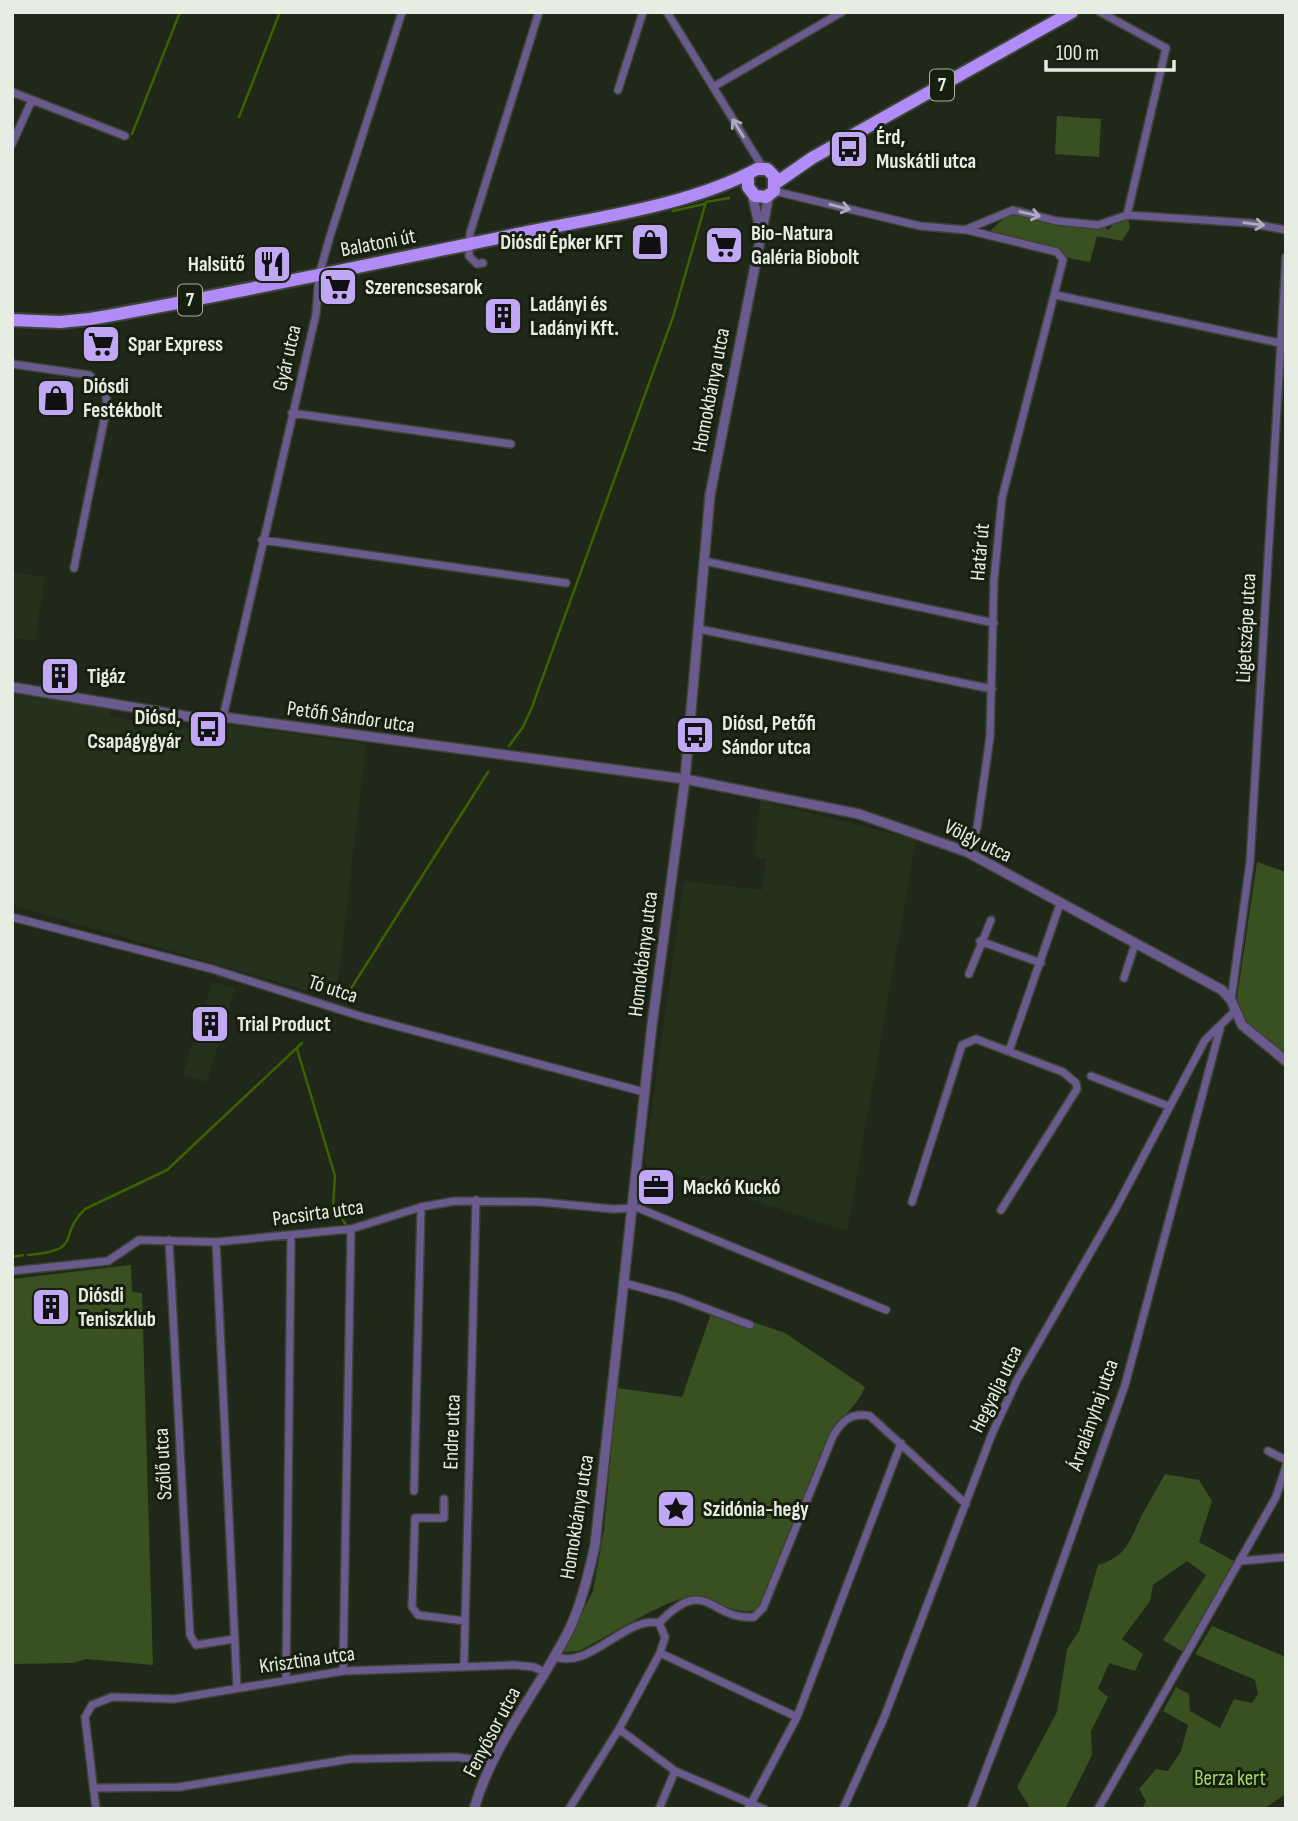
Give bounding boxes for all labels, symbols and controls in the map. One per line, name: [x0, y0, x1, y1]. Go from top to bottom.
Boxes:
scale bar: [1046, 28, 1174, 72]
text: 100 m: [1056, 41, 1099, 66]
road number: 7: [930, 69, 954, 100]
one-way arrow: [730, 118, 744, 138]
place label: Érd, Muskátli utca: [876, 125, 976, 174]
bus stop icon: Érd, Muskátli utca: [828, 128, 870, 170]
one-way arrow: [828, 201, 851, 214]
one-way arrow: [1018, 208, 1041, 221]
one-way arrow: [1242, 218, 1265, 231]
shop icon: Diósdi Épker KFT: [629, 221, 671, 263]
place label: Bio-Natura Galéria Biobolt: [751, 221, 859, 270]
street label: Balatoni út: [338, 223, 418, 263]
supermarket icon: Bio-Natura Galéria Biobolt: [703, 224, 745, 266]
place label: Diósdi Épker KFT: [500, 230, 623, 255]
restaurant icon: Halsütő: [251, 243, 293, 285]
place label: Halsütő: [188, 252, 245, 277]
supermarket icon: Szerencsesarok: [317, 266, 359, 308]
place label: Szerencsesarok: [365, 275, 483, 300]
road number: 7: [178, 284, 202, 316]
place label: Ladányi és Ladányi Kft.: [530, 292, 619, 341]
building icon: Ladányi és Ladányi Kft.: [482, 295, 524, 337]
supermarket icon: Spar Express: [80, 323, 122, 365]
street label: Gyár utca: [267, 323, 307, 393]
street label: Homokbánya utca: [687, 326, 735, 454]
place label: Spar Express: [128, 332, 223, 357]
place label: Diósdi Festékbolt: [83, 374, 163, 423]
shop icon: Diósdi Festékbolt: [35, 377, 77, 419]
street label: Határ út: [965, 522, 995, 582]
street label: Ligetszépe utca: [1231, 573, 1261, 683]
building icon: Tigáz: [39, 655, 81, 697]
place label: Tigáz: [87, 664, 126, 689]
street label: Petőfi Sándor utca: [285, 696, 417, 738]
place label: Diósd, Csapágygyár: [87, 705, 181, 754]
bus stop icon: Diósd, Csapágygyár: [187, 708, 229, 750]
place label: Diósd, Petőfi Sándor utca: [722, 711, 816, 760]
bus stop icon: Diósd, Petőfi Sándor utca: [674, 714, 716, 756]
street label: Völgy utca: [940, 814, 1016, 868]
street label: Homokbánya utca: [623, 890, 663, 1018]
street label: Tó utca: [305, 969, 361, 1009]
building icon: Trial Product: [189, 1003, 231, 1045]
place label: Trial Product: [237, 1012, 331, 1037]
office icon: Mackó Kuckó: [635, 1166, 677, 1208]
place label: Mackó Kuckó: [683, 1175, 780, 1200]
street label: Pacsirta utca: [271, 1194, 365, 1232]
place label: Diósdi Teniszklub: [78, 1283, 156, 1332]
building icon: Diósdi Teniszklub: [30, 1286, 72, 1328]
street label: Hegyalja utca: [964, 1341, 1028, 1437]
street label: Árvalányhaj utca: [1062, 1356, 1124, 1475]
street label: Endre utca: [438, 1394, 466, 1470]
street label: Szőlő utca: [149, 1427, 177, 1501]
street label: Homokbánya utca: [555, 1453, 599, 1581]
place icon: Szidónia-hegy: [655, 1488, 697, 1530]
place label: Szidónia-hegy: [703, 1497, 809, 1522]
street label: Krisztina utca: [258, 1641, 356, 1679]
street label: Fenyősor utca: [458, 1683, 526, 1781]
park label: Berza kert: [1194, 1766, 1266, 1791]

